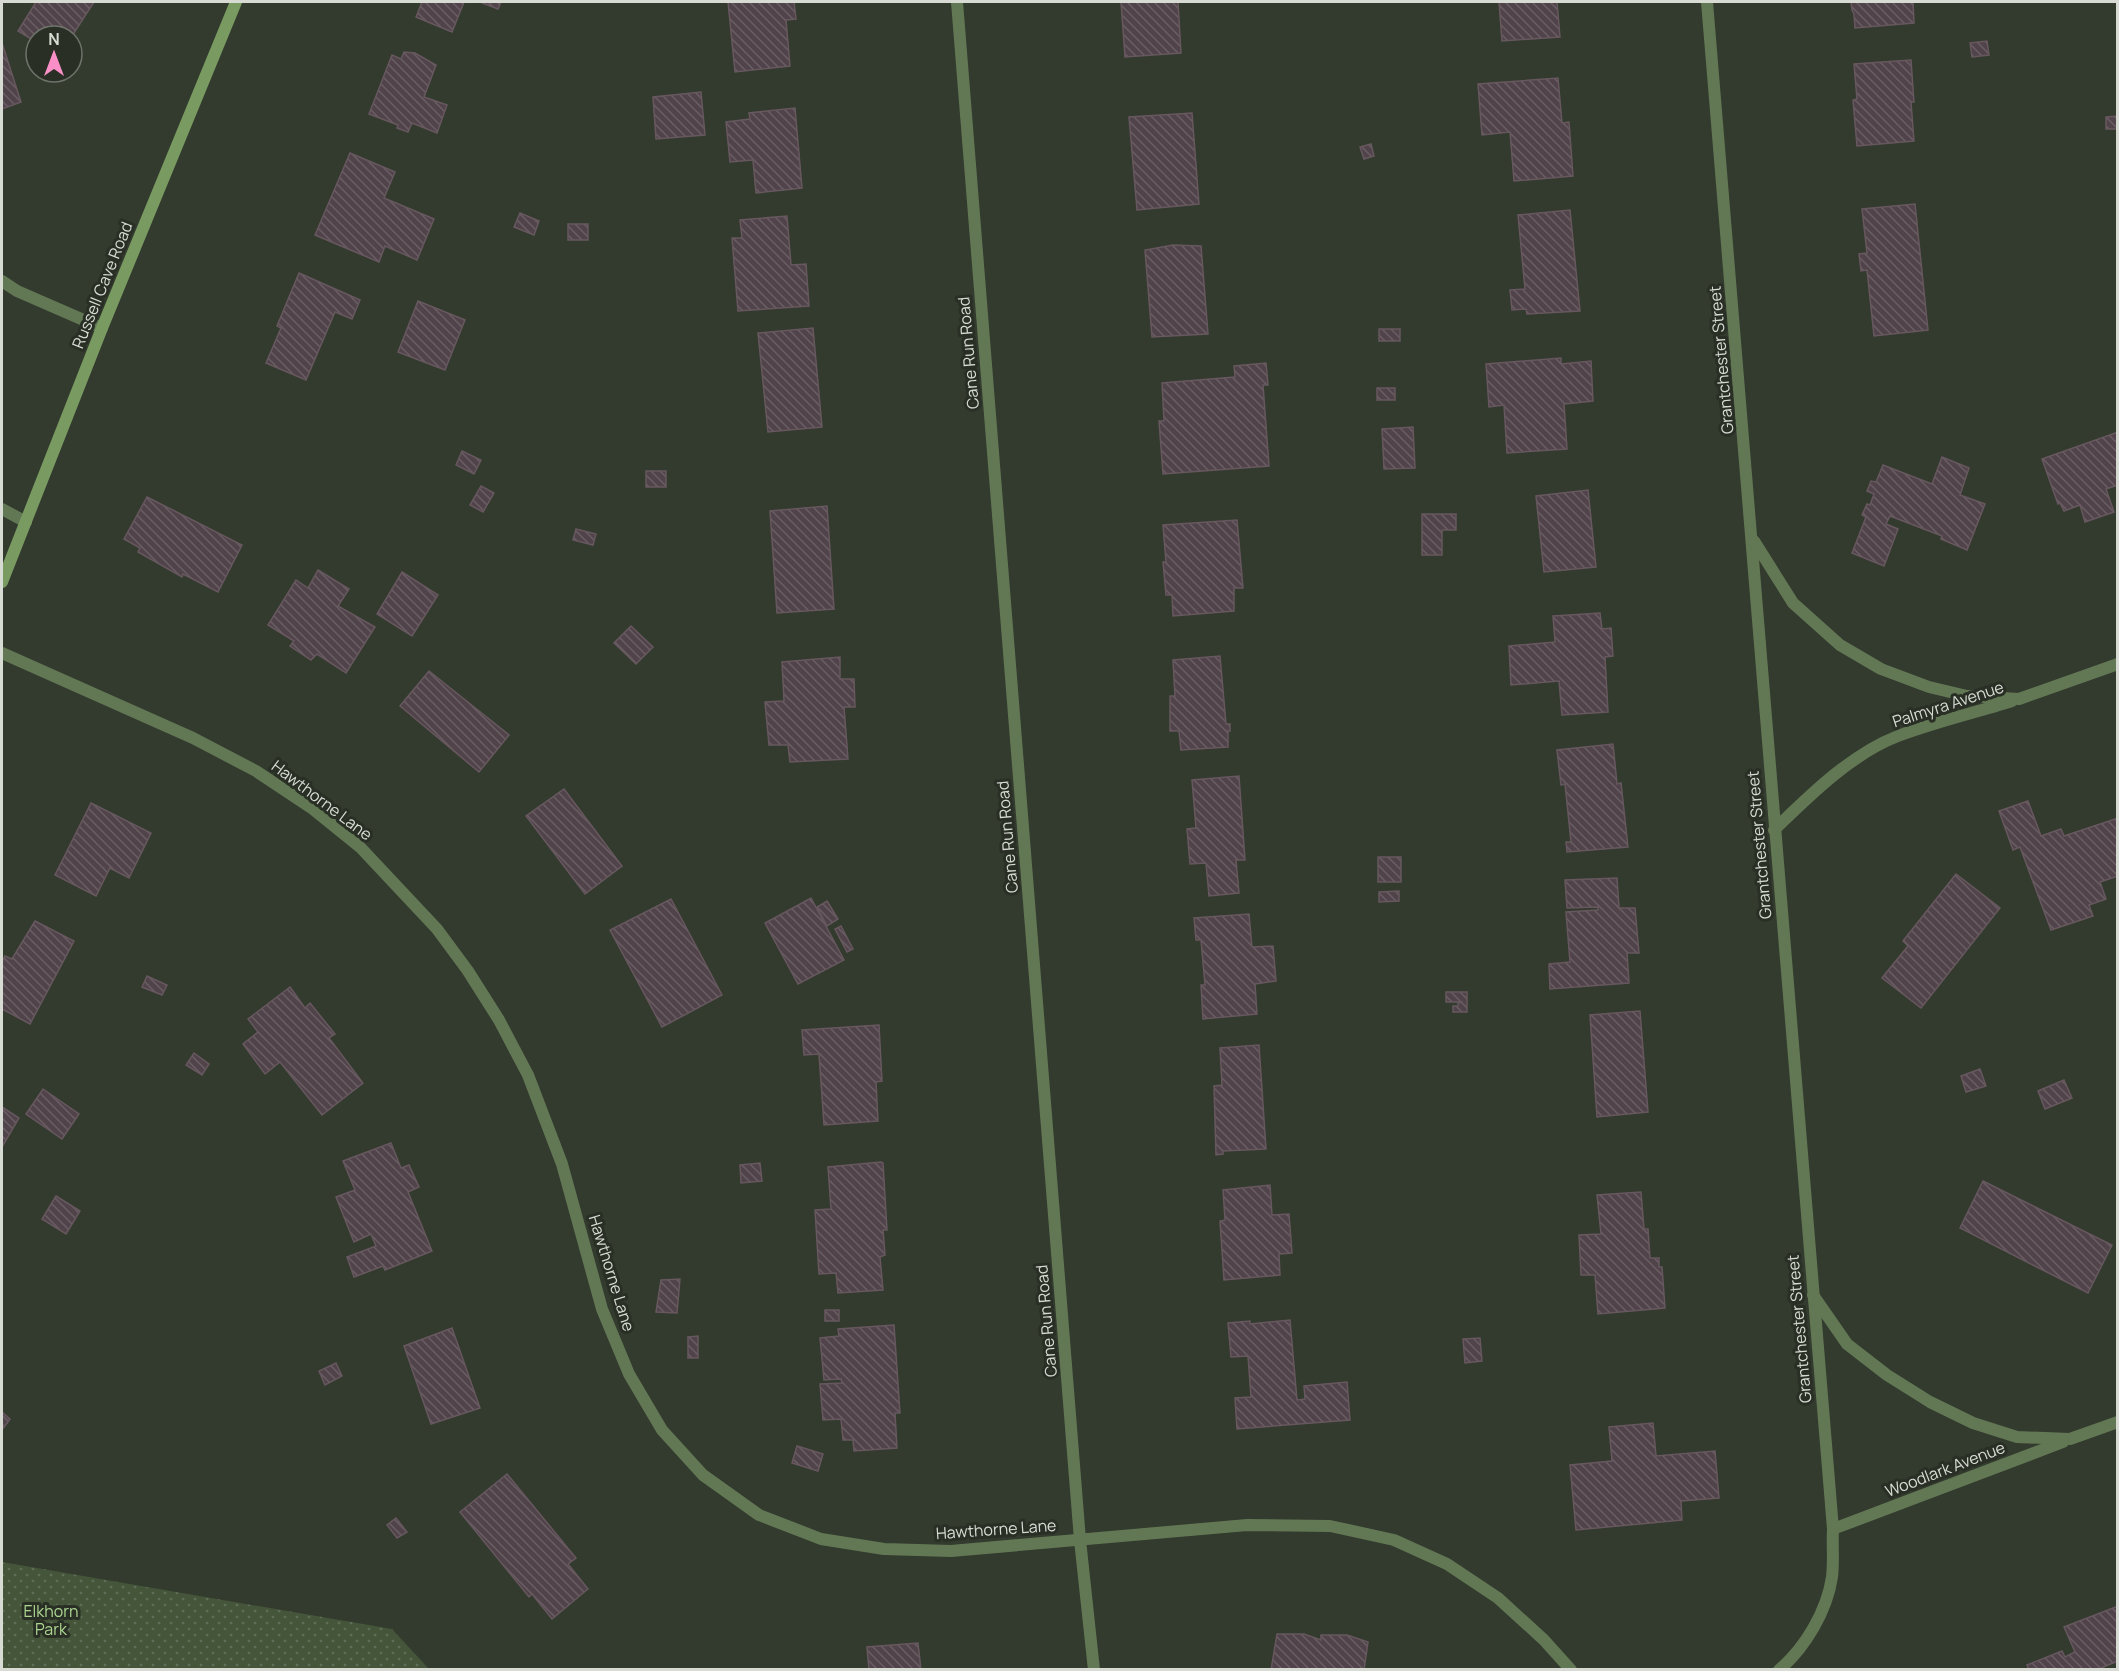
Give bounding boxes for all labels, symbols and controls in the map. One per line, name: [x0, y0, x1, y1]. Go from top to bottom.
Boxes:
north arrow: [24, 24, 84, 84]
text: N: [48, 28, 60, 50]
street label: Russell Cave Road: [67, 218, 137, 352]
street label: Grantchester Street: [1704, 285, 1738, 435]
street label: Cane Run Road: [952, 296, 984, 410]
street label: Palmyra Avenue: [1889, 676, 2007, 732]
street label: Hawthorne Lane: [267, 755, 377, 845]
street label: Grantchester Street: [1742, 770, 1776, 920]
street label: Cane Run Road: [991, 780, 1023, 894]
street label: Hawthorne Lane: [584, 1212, 640, 1334]
street label: Grantchester Street: [1782, 1254, 1816, 1404]
street label: Cane Run Road: [1030, 1264, 1062, 1378]
street label: Woodlark Avenue: [1882, 1436, 2008, 1502]
street label: Hawthorne Lane: [935, 1514, 1057, 1544]
park label: Elkhorn Park: [23, 1600, 79, 1640]

